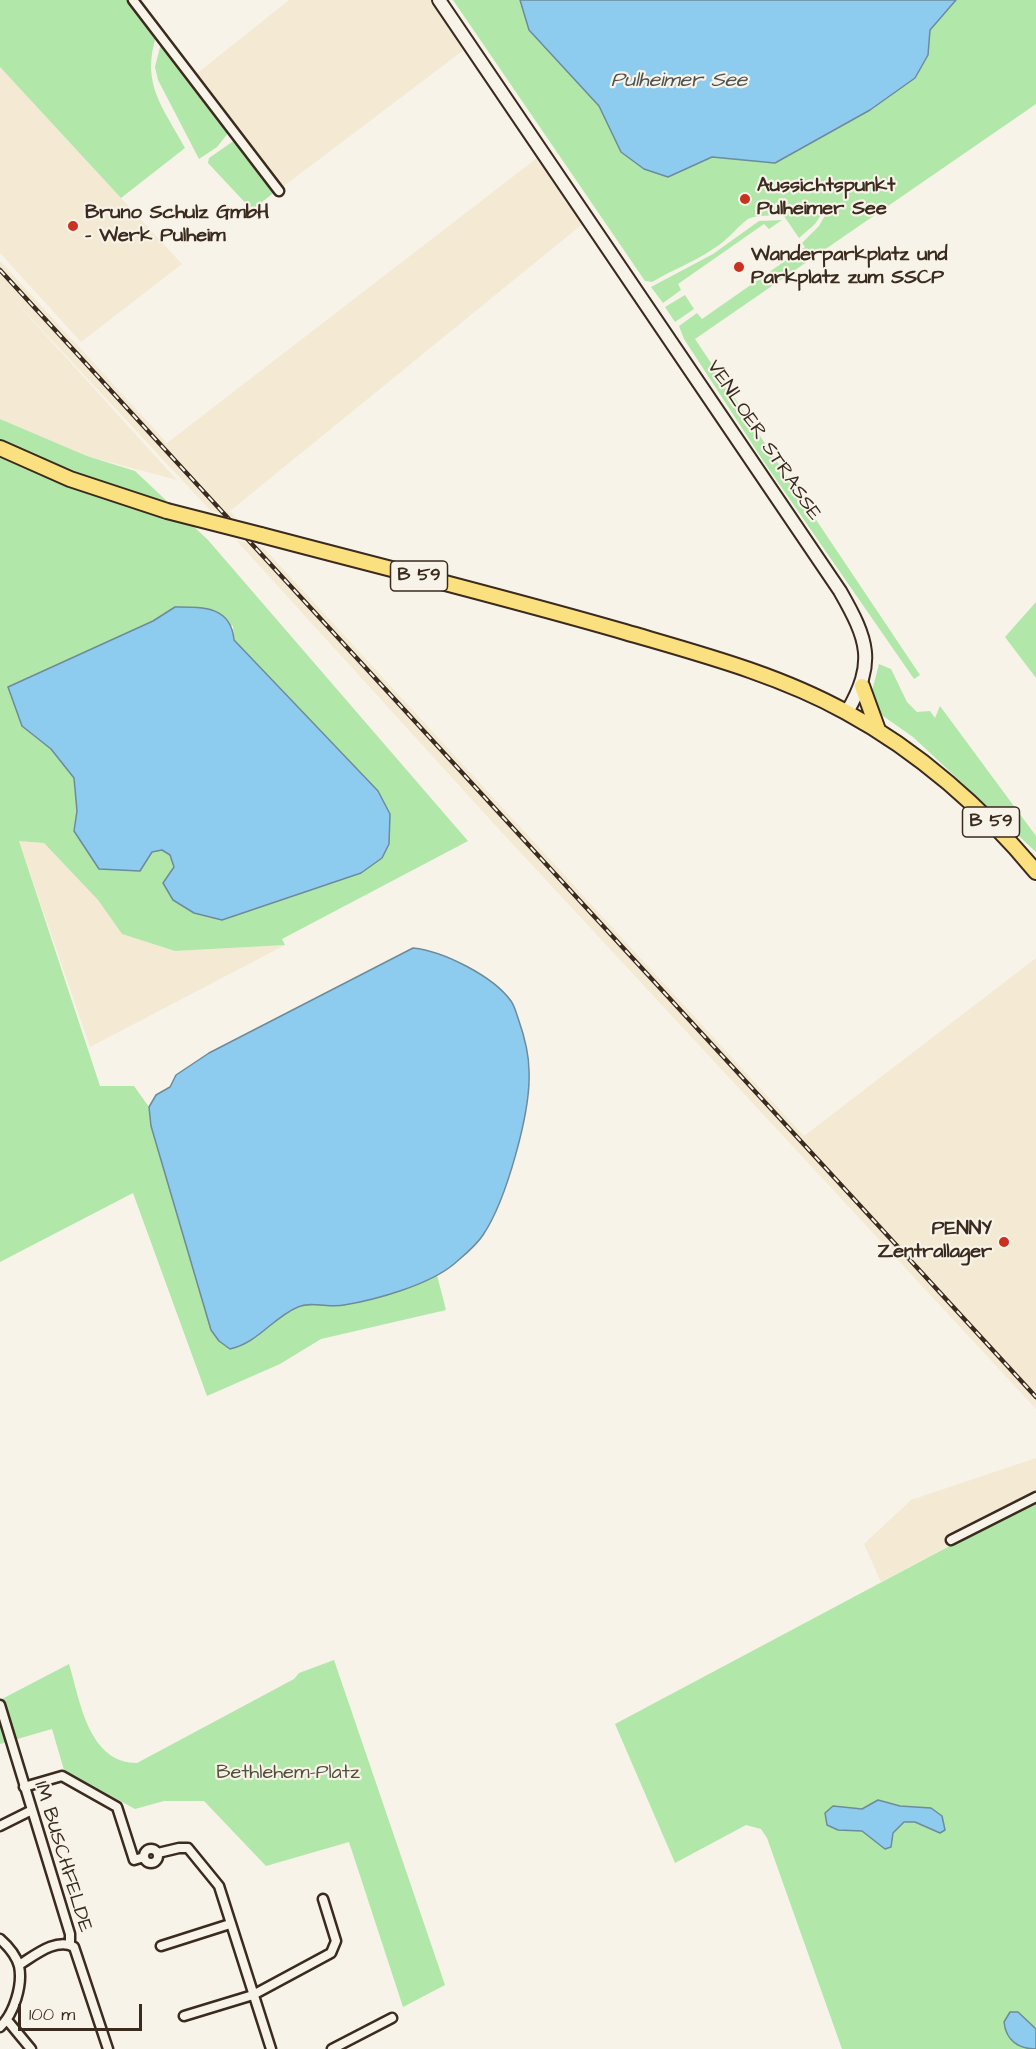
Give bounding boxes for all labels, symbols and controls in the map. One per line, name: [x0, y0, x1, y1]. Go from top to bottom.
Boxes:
water label: Pulheimer See: [611, 69, 747, 95]
place label: Aussichtspunkt Pulheimer See: [757, 175, 895, 222]
marker: Aussichtspunkt Pulheimer See: [738, 192, 752, 206]
place label: Bruno Schulz GmbH - Werk Pulheim: [85, 202, 269, 249]
marker: Bruno Schulz GmbH - Werk Pulheim: [66, 219, 80, 233]
place label: Wanderparkplatz und Parkplatz zum SSCP: [751, 244, 948, 291]
marker: Wanderparkplatz und Parkplatz zum SSCP: [732, 260, 746, 274]
street label: VENLOER STRASSE: [700, 356, 826, 526]
road number: B 59: [390, 561, 448, 591]
road number: B 59: [962, 807, 1020, 837]
place label: PENNY Zentrallager: [878, 1218, 992, 1265]
marker: PENNY Zentrallager: [997, 1235, 1011, 1249]
park label: Bethlehem-Platz: [216, 1762, 360, 1786]
street label: IM BUSCHFELDE: [28, 1779, 96, 1935]
scale bar: [21, 1992, 146, 2030]
text: 100 m: [29, 2002, 75, 2027]

